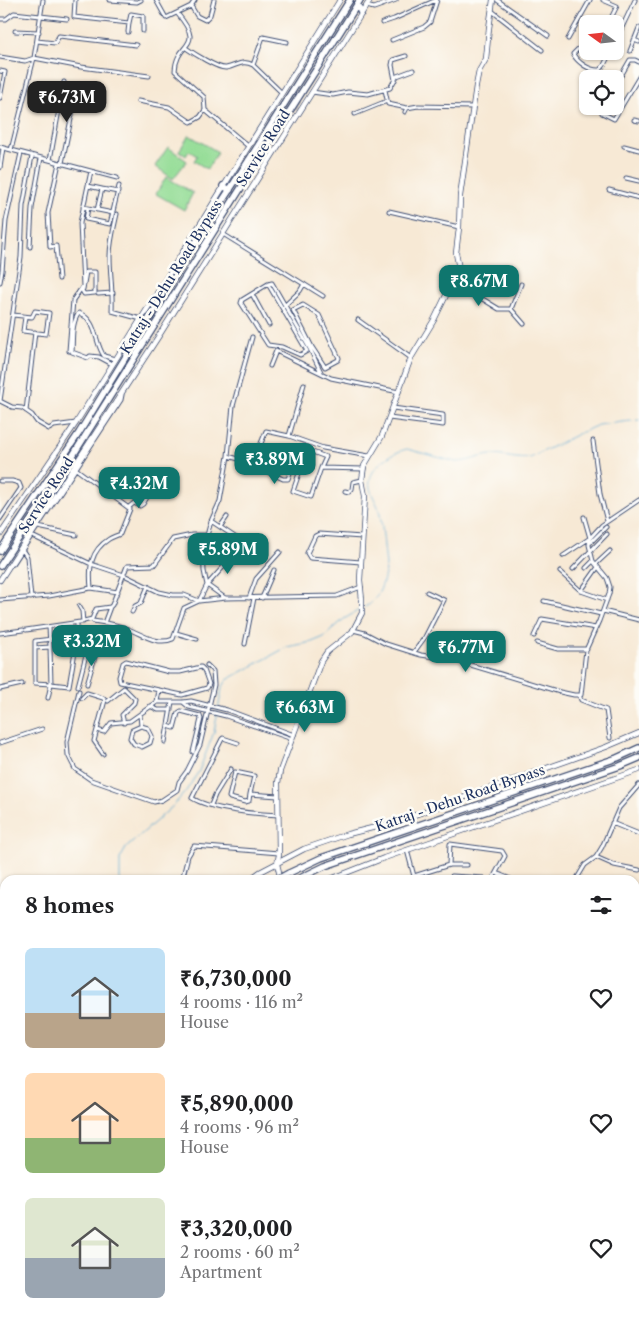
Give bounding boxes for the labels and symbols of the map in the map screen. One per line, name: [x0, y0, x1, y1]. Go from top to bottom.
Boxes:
north arrow: [579, 15, 624, 60]
pin: ₹6.73M: [26, 80, 108, 123]
street label: Service Road: [232, 106, 294, 190]
street label: Katraj - Dehu Road Bypass: [116, 197, 226, 357]
pin: ₹8.67M: [438, 264, 520, 307]
pin: ₹3.89M: [234, 442, 316, 485]
street label: Service Road: [15, 453, 78, 537]
pin: ₹4.32M: [98, 466, 180, 509]
pin: ₹5.89M: [187, 532, 269, 575]
pin: ₹3.32M: [51, 624, 133, 667]
pin: ₹6.77M: [425, 630, 507, 673]
pin: ₹6.63M: [264, 690, 346, 733]
street label: Katraj - Dehu Road Bypass: [373, 760, 547, 836]

